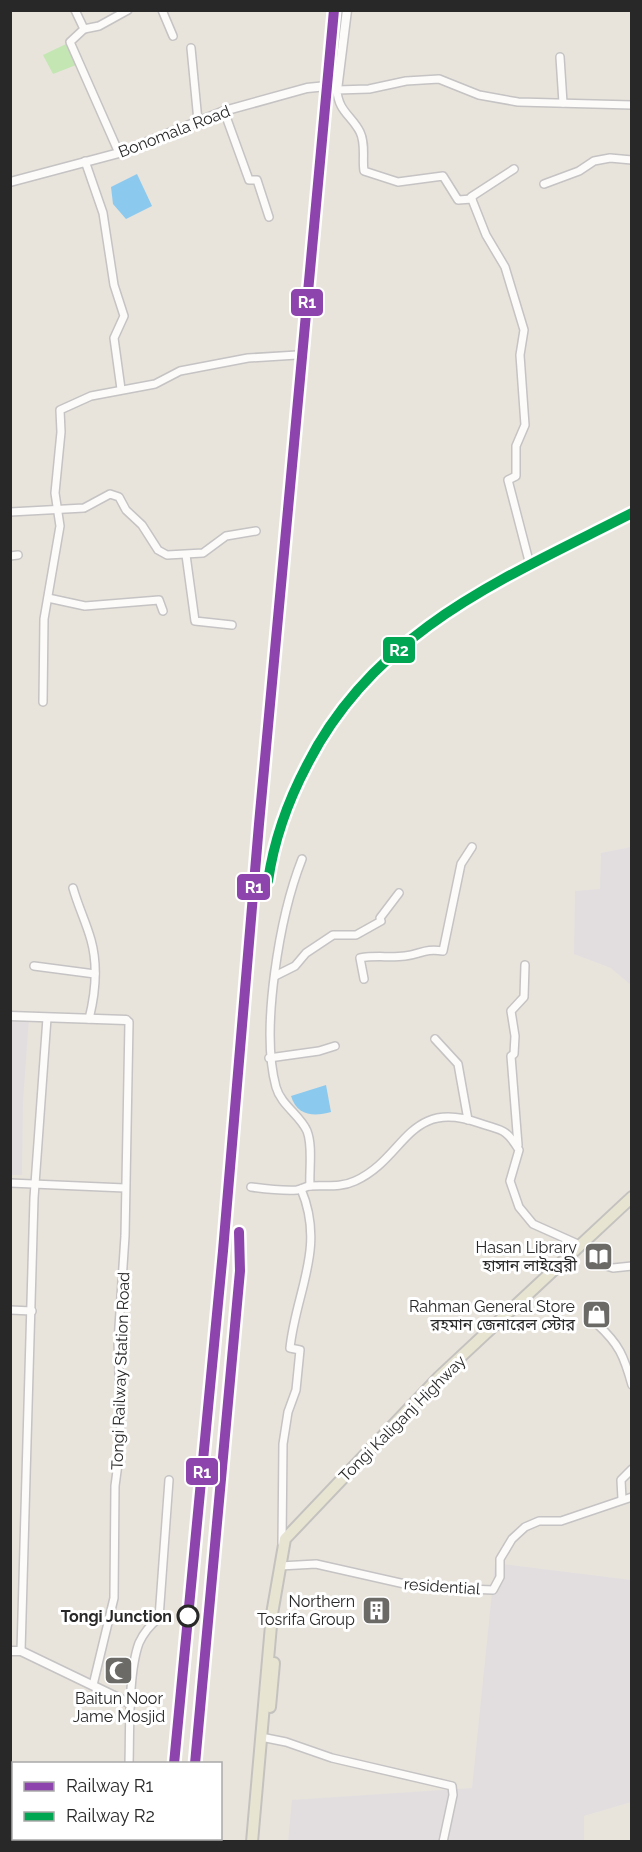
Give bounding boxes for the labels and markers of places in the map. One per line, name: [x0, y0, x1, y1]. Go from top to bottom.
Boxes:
place label: Hasan Library হাসান লাইব্রেরী: [475, 1238, 578, 1275]
library icon: Hasan Library হাসান লাইব্রেরী: [582, 1240, 614, 1272]
place label: Rahman General Store রহমান জেনারেল স্টোর: [409, 1297, 575, 1334]
shop icon: Rahman General Store রহমান জেনারেল স্টোর: [580, 1299, 612, 1331]
place label: Northern Tosrifa Group: [257, 1592, 355, 1629]
building icon: Northern Tosrifa Group: [360, 1594, 392, 1626]
marker: Tongi Junction: [177, 1605, 199, 1627]
place label: Tongi Junction: [61, 1607, 172, 1626]
mosque icon: Baitun Noor Jame Mosjid: [103, 1654, 135, 1686]
place label: Baitun Noor Jame Mosjid: [73, 1689, 165, 1726]

